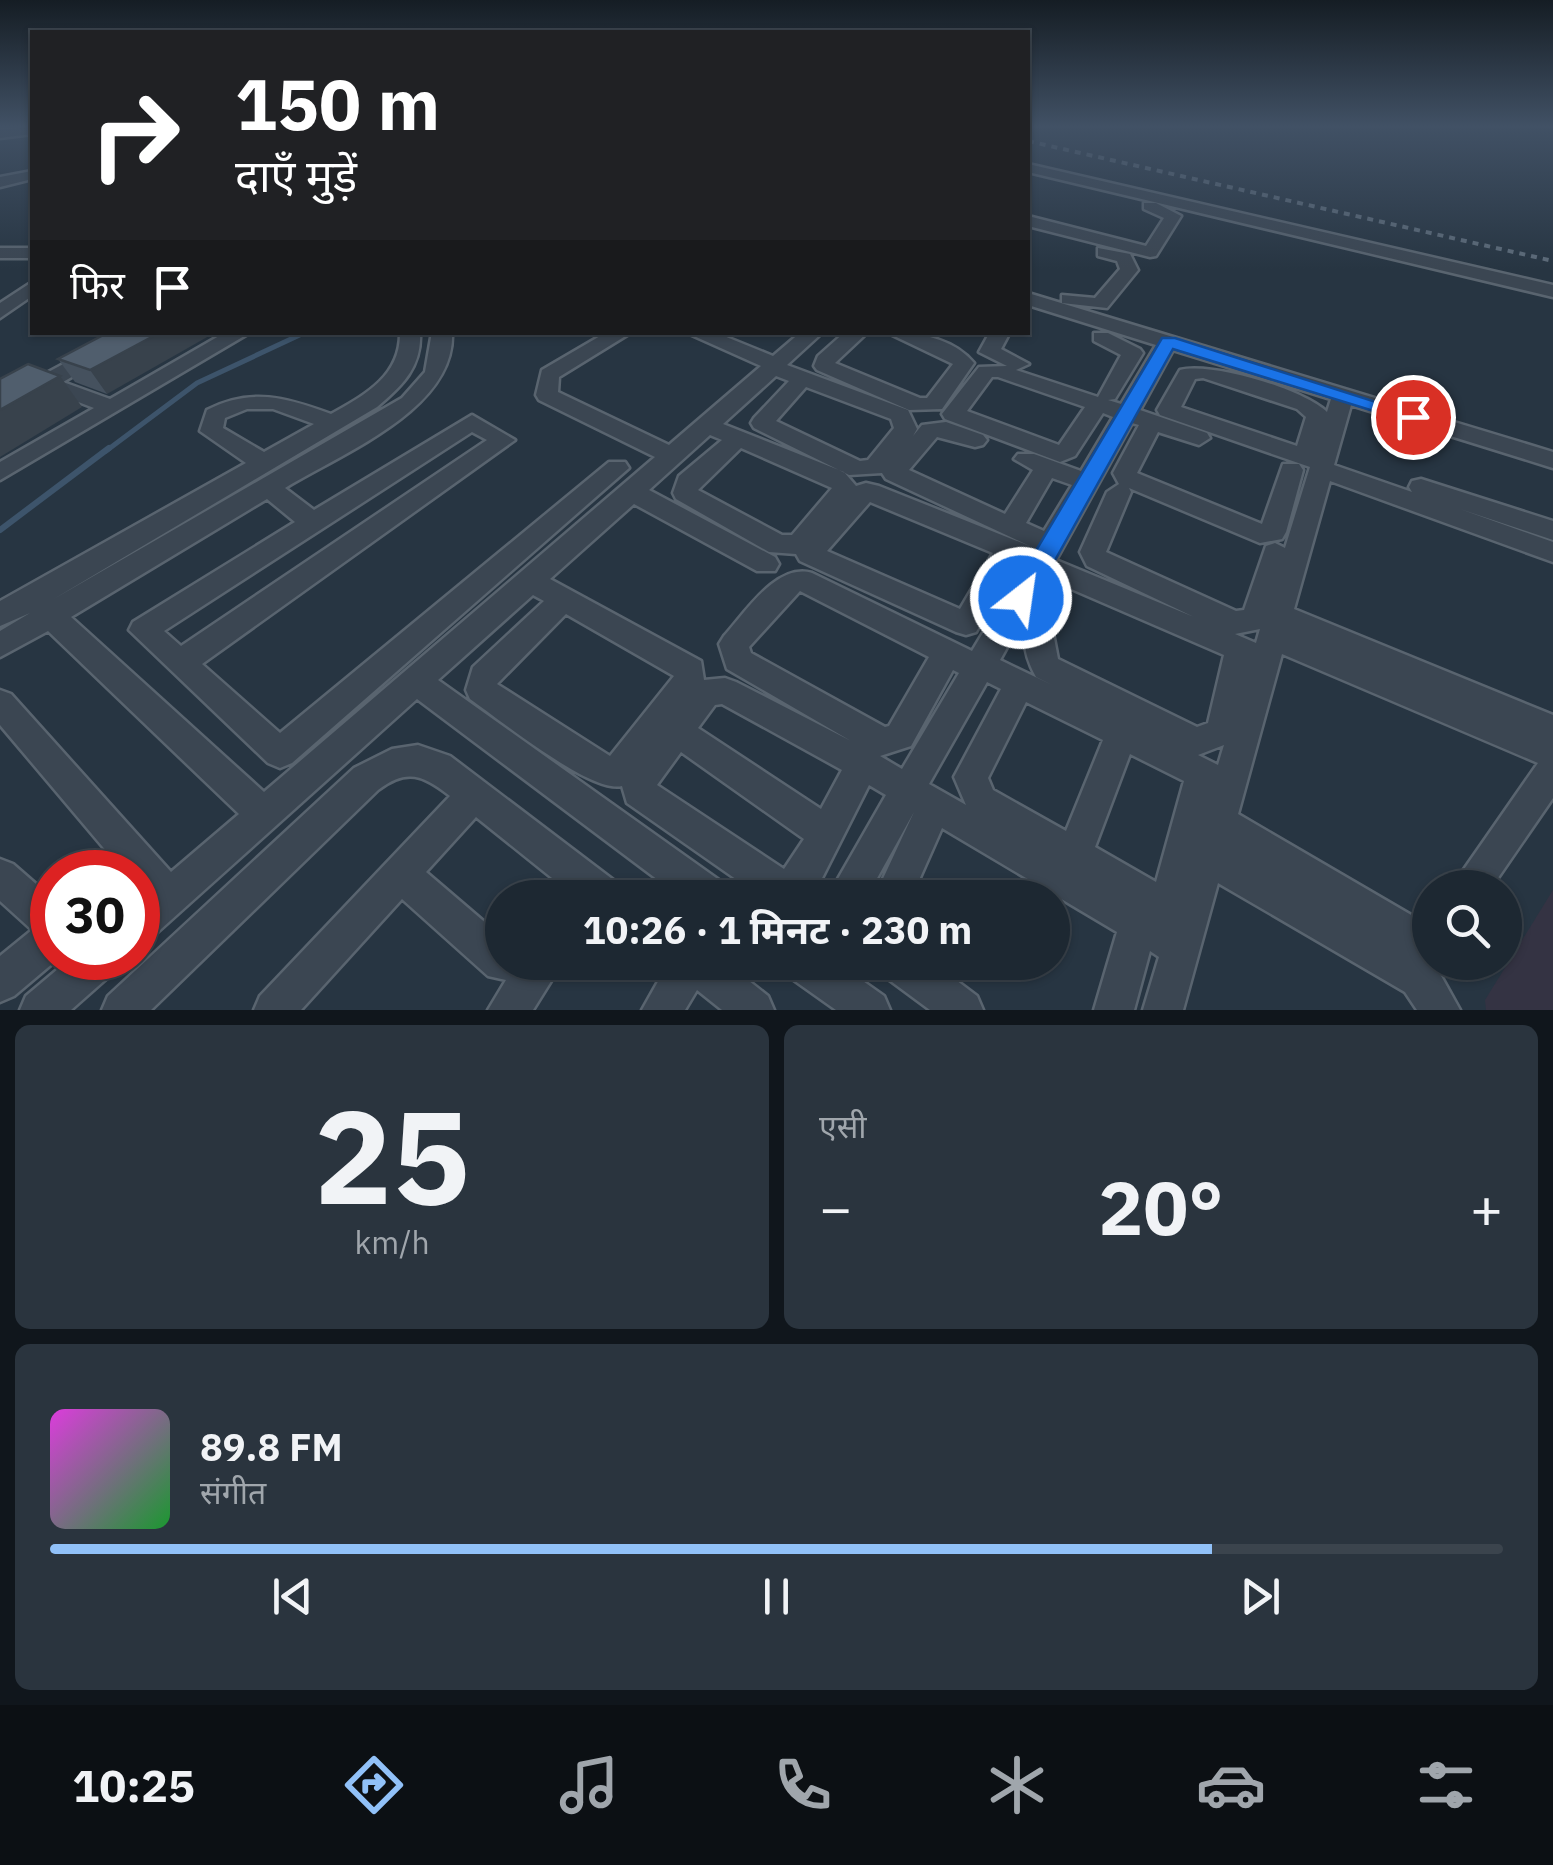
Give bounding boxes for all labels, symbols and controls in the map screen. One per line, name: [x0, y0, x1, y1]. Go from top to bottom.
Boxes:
text: 150 m: [235, 58, 440, 149]
icon: right: [70, 70, 200, 200]
text: दाएँ मुड़ें: [235, 146, 357, 204]
text: फिर: [70, 260, 125, 309]
icon: arrive: [145, 260, 200, 315]
pin: [1371, 375, 1456, 460]
icon: arrive: [1386, 390, 1441, 445]
position arrow: [969, 546, 1073, 650]
speed limit sign: 30: [30, 850, 160, 980]
map controls: [1412, 870, 1522, 980]
button: search: [1412, 870, 1522, 980]
text: 10:26 · 1 मिनट · 230 m: [583, 905, 972, 954]
text: 25: [314, 1071, 470, 1240]
text: एसी: [819, 1105, 867, 1147]
text: 20°: [1098, 1158, 1224, 1256]
text: −: [819, 1172, 852, 1243]
text: +: [1470, 1172, 1503, 1243]
text: km/h: [354, 1221, 430, 1263]
text: 89.8 FM: [200, 1422, 343, 1471]
text: संगीत: [200, 1471, 266, 1513]
icon: previous: [265, 1569, 320, 1624]
icon: pause: [749, 1569, 804, 1624]
icon: next: [1233, 1569, 1288, 1624]
icon: directions: [339, 1750, 409, 1820]
icon: music: [554, 1750, 624, 1820]
icon: phone: [768, 1750, 838, 1820]
icon: climate: [982, 1750, 1052, 1820]
icon: car: [1196, 1750, 1266, 1820]
icon: filters: [1411, 1750, 1481, 1820]
text: 10:25: [72, 1756, 195, 1814]

